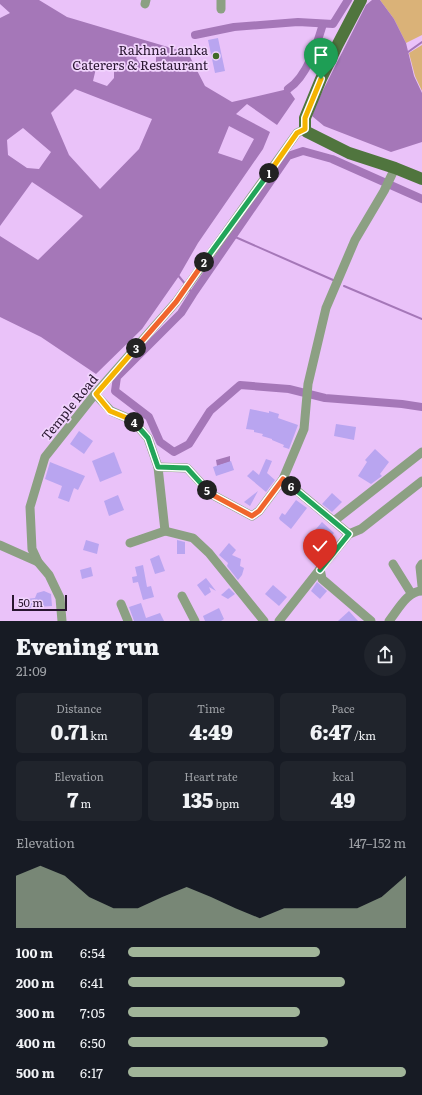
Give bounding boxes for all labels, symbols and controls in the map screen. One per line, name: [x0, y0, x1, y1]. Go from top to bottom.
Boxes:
pin: [304, 38, 338, 79]
place label: Rakhna Lanka Caterers & Restaurant: [72, 40, 209, 74]
icon: arrive: [310, 44, 332, 66]
marker: Rakhna Lanka Caterers & Restaurant: [211, 51, 221, 61]
pin: 1: [259, 163, 279, 183]
text: 1: [267, 165, 271, 181]
pin: 2: [194, 252, 214, 272]
text: 2: [201, 254, 207, 270]
pin: 3: [126, 338, 146, 358]
text: 3: [133, 340, 139, 356]
street label: Temple Road: [36, 370, 102, 444]
pin: 4: [124, 412, 144, 432]
text: 4: [131, 414, 137, 430]
pin: 6: [281, 476, 301, 496]
text: 6: [288, 478, 294, 494]
pin: 5: [197, 480, 217, 500]
text: 5: [204, 482, 210, 498]
pin: [303, 529, 337, 570]
icon: check: [309, 535, 331, 557]
scale bar: [12, 593, 67, 612]
text: 50 m: [18, 594, 43, 610]
text: Evening run: [16, 629, 159, 662]
button: share: [364, 634, 406, 676]
text: 21:09: [16, 661, 47, 680]
text: Distance: [56, 700, 102, 716]
text: Time: [197, 700, 225, 716]
text: Pace: [331, 700, 355, 716]
text: 0.71: [50, 716, 88, 746]
text: 4:49: [189, 716, 233, 746]
text: 6:47: [310, 716, 352, 746]
text: km: [88, 727, 108, 743]
text: /km: [352, 727, 376, 743]
text: Elevation: [54, 768, 104, 784]
text: Heart rate: [184, 768, 238, 784]
text: kcal: [332, 768, 354, 784]
text: 7: [67, 784, 78, 814]
text: 135: [182, 784, 213, 814]
text: 49: [331, 784, 355, 814]
text: m: [78, 795, 91, 811]
text: bpm: [213, 795, 240, 811]
text: Elevation: [16, 833, 75, 852]
text: 147–152 m: [349, 833, 406, 852]
text: 100 m: [16, 943, 53, 962]
text: 6:54: [80, 943, 105, 962]
text: 200 m: [16, 973, 55, 992]
text: 6:41: [80, 973, 104, 992]
text: 300 m: [16, 1003, 55, 1022]
text: 7:05: [80, 1003, 105, 1022]
text: 400 m: [16, 1033, 55, 1052]
text: 6:50: [80, 1033, 105, 1052]
text: 500 m: [16, 1063, 55, 1082]
text: 6:17: [80, 1063, 103, 1082]

